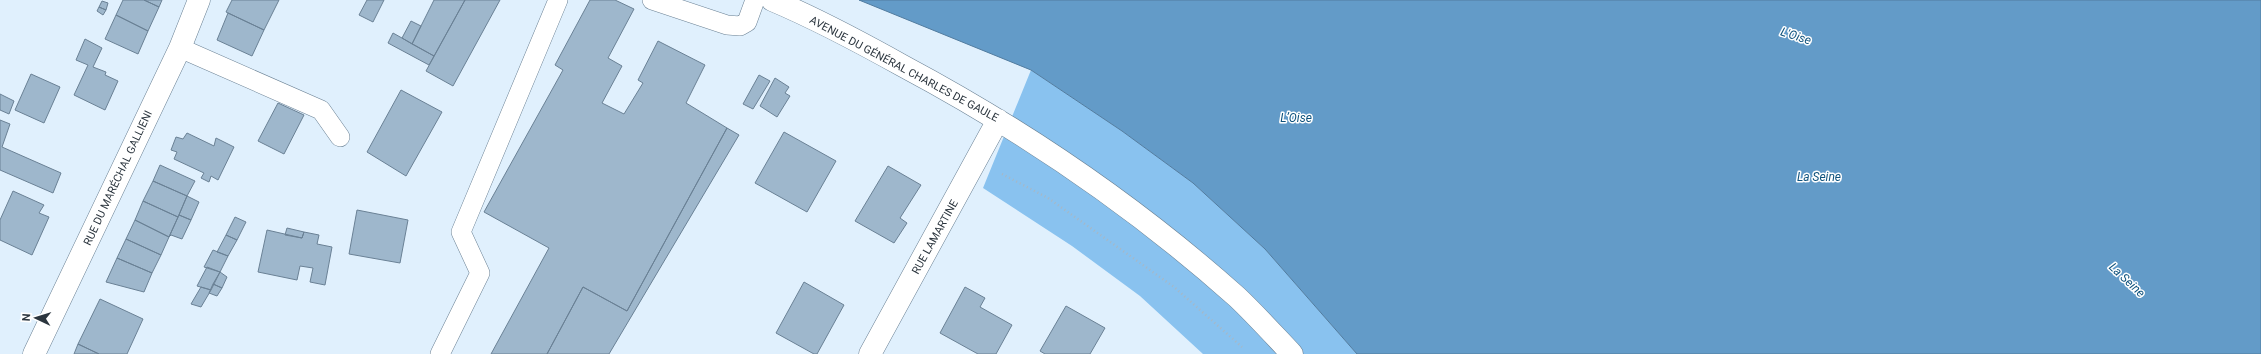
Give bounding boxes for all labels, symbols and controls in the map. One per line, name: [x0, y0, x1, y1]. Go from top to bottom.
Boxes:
street label: AVENUE DU GÉNÉRAL CHARLES DE GAULE: [807, 13, 1001, 125]
water label: L'Oise: [1779, 25, 1813, 47]
street label: RUE DU MARÉCHAL GALLIENI: [81, 108, 155, 248]
water label: L’Oise: [1280, 111, 1312, 125]
water label: La Seine: [1797, 170, 1841, 184]
street label: RUE LAMARTINE: [909, 198, 961, 276]
water label: La Seine: [2106, 260, 2148, 300]
north arrow: [16, 298, 56, 338]
text: N: [20, 313, 33, 322]

